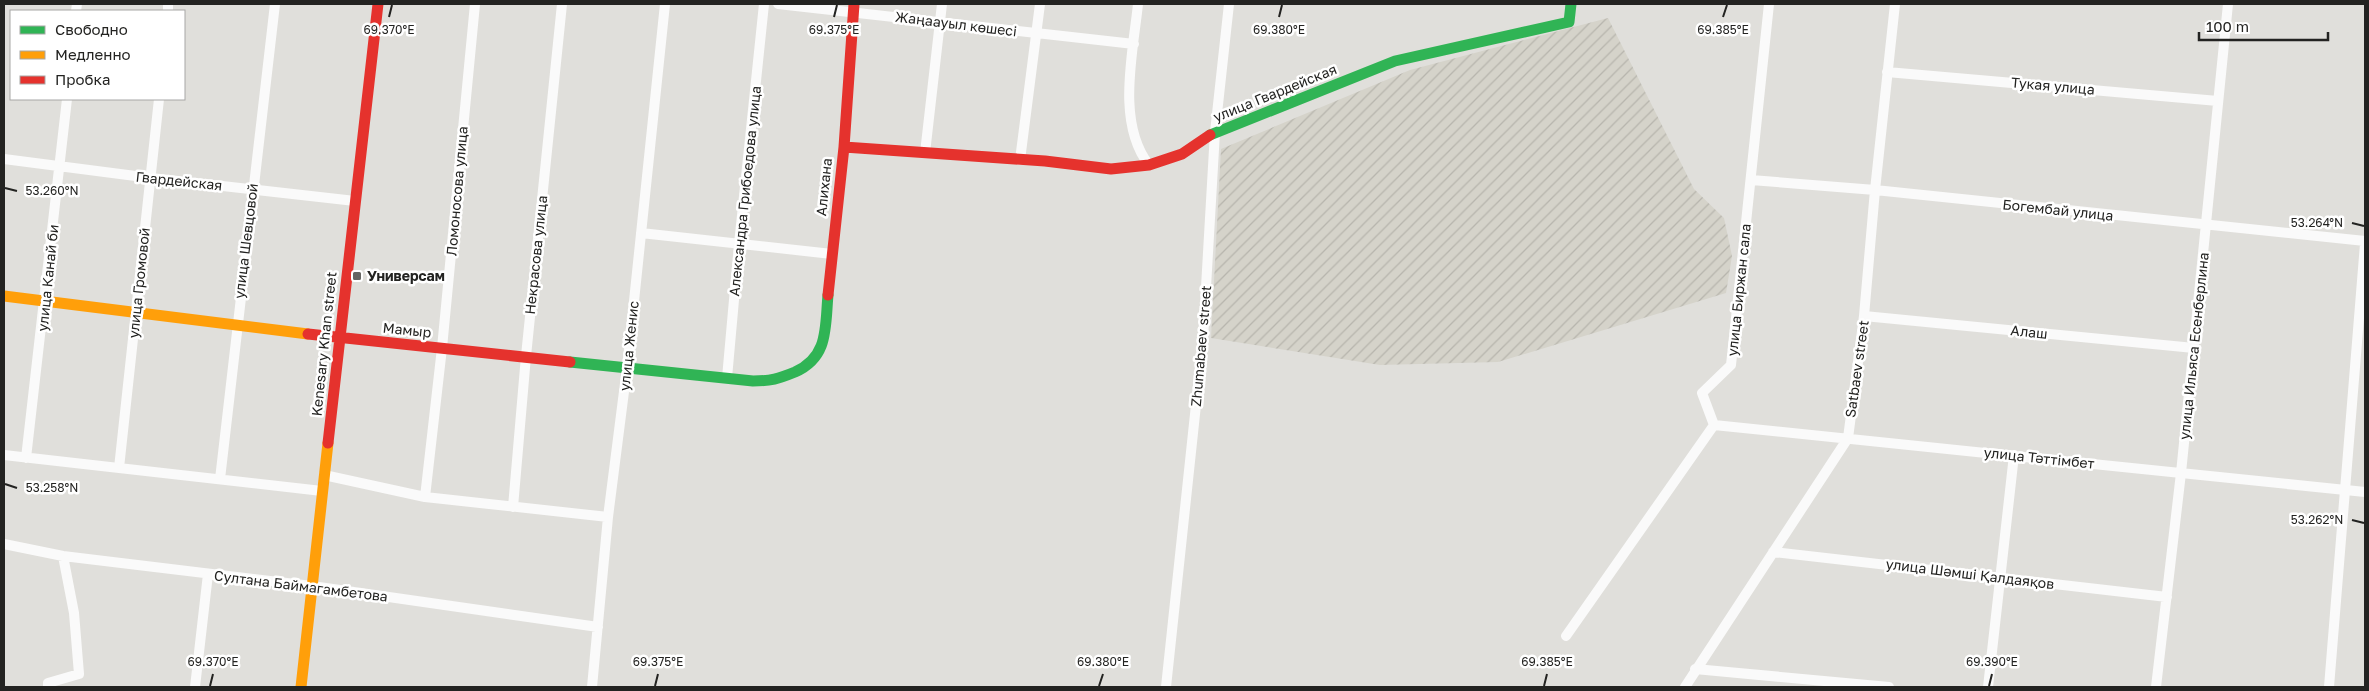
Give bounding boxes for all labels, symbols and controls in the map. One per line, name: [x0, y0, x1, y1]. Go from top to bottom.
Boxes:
street label: Жаңаауыл көшесі: [894, 8, 1018, 39]
legend: [10, 10, 185, 100]
scale bar: [2199, 10, 2328, 42]
text: 100 m: [2206, 17, 2249, 35]
text: Свободно: [55, 20, 128, 38]
text: 69.370°E: [364, 22, 414, 37]
text: 69.375°E: [809, 22, 859, 37]
text: 69.380°E: [1253, 22, 1305, 37]
text: 69.385°E: [1697, 22, 1749, 37]
text: Медленно: [55, 45, 131, 63]
street label: улица Гвардейская: [1211, 60, 1339, 125]
text: Пробка: [55, 70, 110, 88]
street label: Тукая улица: [2011, 73, 2095, 98]
street label: Александра Грибоедова улица: [725, 85, 764, 297]
street label: Ломоносова улица: [442, 125, 471, 257]
street label: Алихана: [812, 157, 835, 217]
street label: Гвардейская: [135, 167, 223, 194]
street label: улица Шевцовой: [230, 182, 261, 300]
text: 53.260°N: [25, 183, 79, 198]
street label: Некрасова улица: [521, 195, 550, 315]
street label: Богембай улица: [2002, 195, 2114, 224]
text: 53.264°N: [2291, 215, 2343, 230]
street label: улица Биржан сала: [1723, 223, 1754, 357]
street label: улица Канай би: [33, 224, 62, 332]
street label: улица Громовой: [124, 227, 153, 339]
street label: улица Ильяса Есенберлина: [2175, 251, 2212, 441]
place label: Универсам: [367, 267, 445, 284]
marker: Универсам: [351, 270, 363, 282]
street label: Kenesary Khan street: [307, 271, 340, 417]
street label: Zhumabaev street: [1187, 285, 1214, 407]
street label: улица Женис: [615, 300, 642, 392]
street label: Мамыр: [382, 318, 432, 341]
street label: Satbaev street: [1841, 319, 1872, 419]
street label: Алаш: [2010, 321, 2048, 342]
street label: улица Тәттімбет: [1983, 443, 2095, 472]
text: 53.258°N: [26, 480, 78, 495]
text: 53.262°N: [2291, 512, 2343, 527]
street label: улица Шәмші Қалдаяқов: [1885, 555, 2055, 592]
street label: Султана Баймагамбетова: [213, 566, 389, 605]
text: 69.370°E: [188, 654, 238, 669]
text: 69.375°E: [633, 654, 683, 669]
text: 69.380°E: [1077, 654, 1129, 669]
text: 69.385°E: [1521, 654, 1573, 669]
text: 69.390°E: [1966, 654, 2018, 669]

